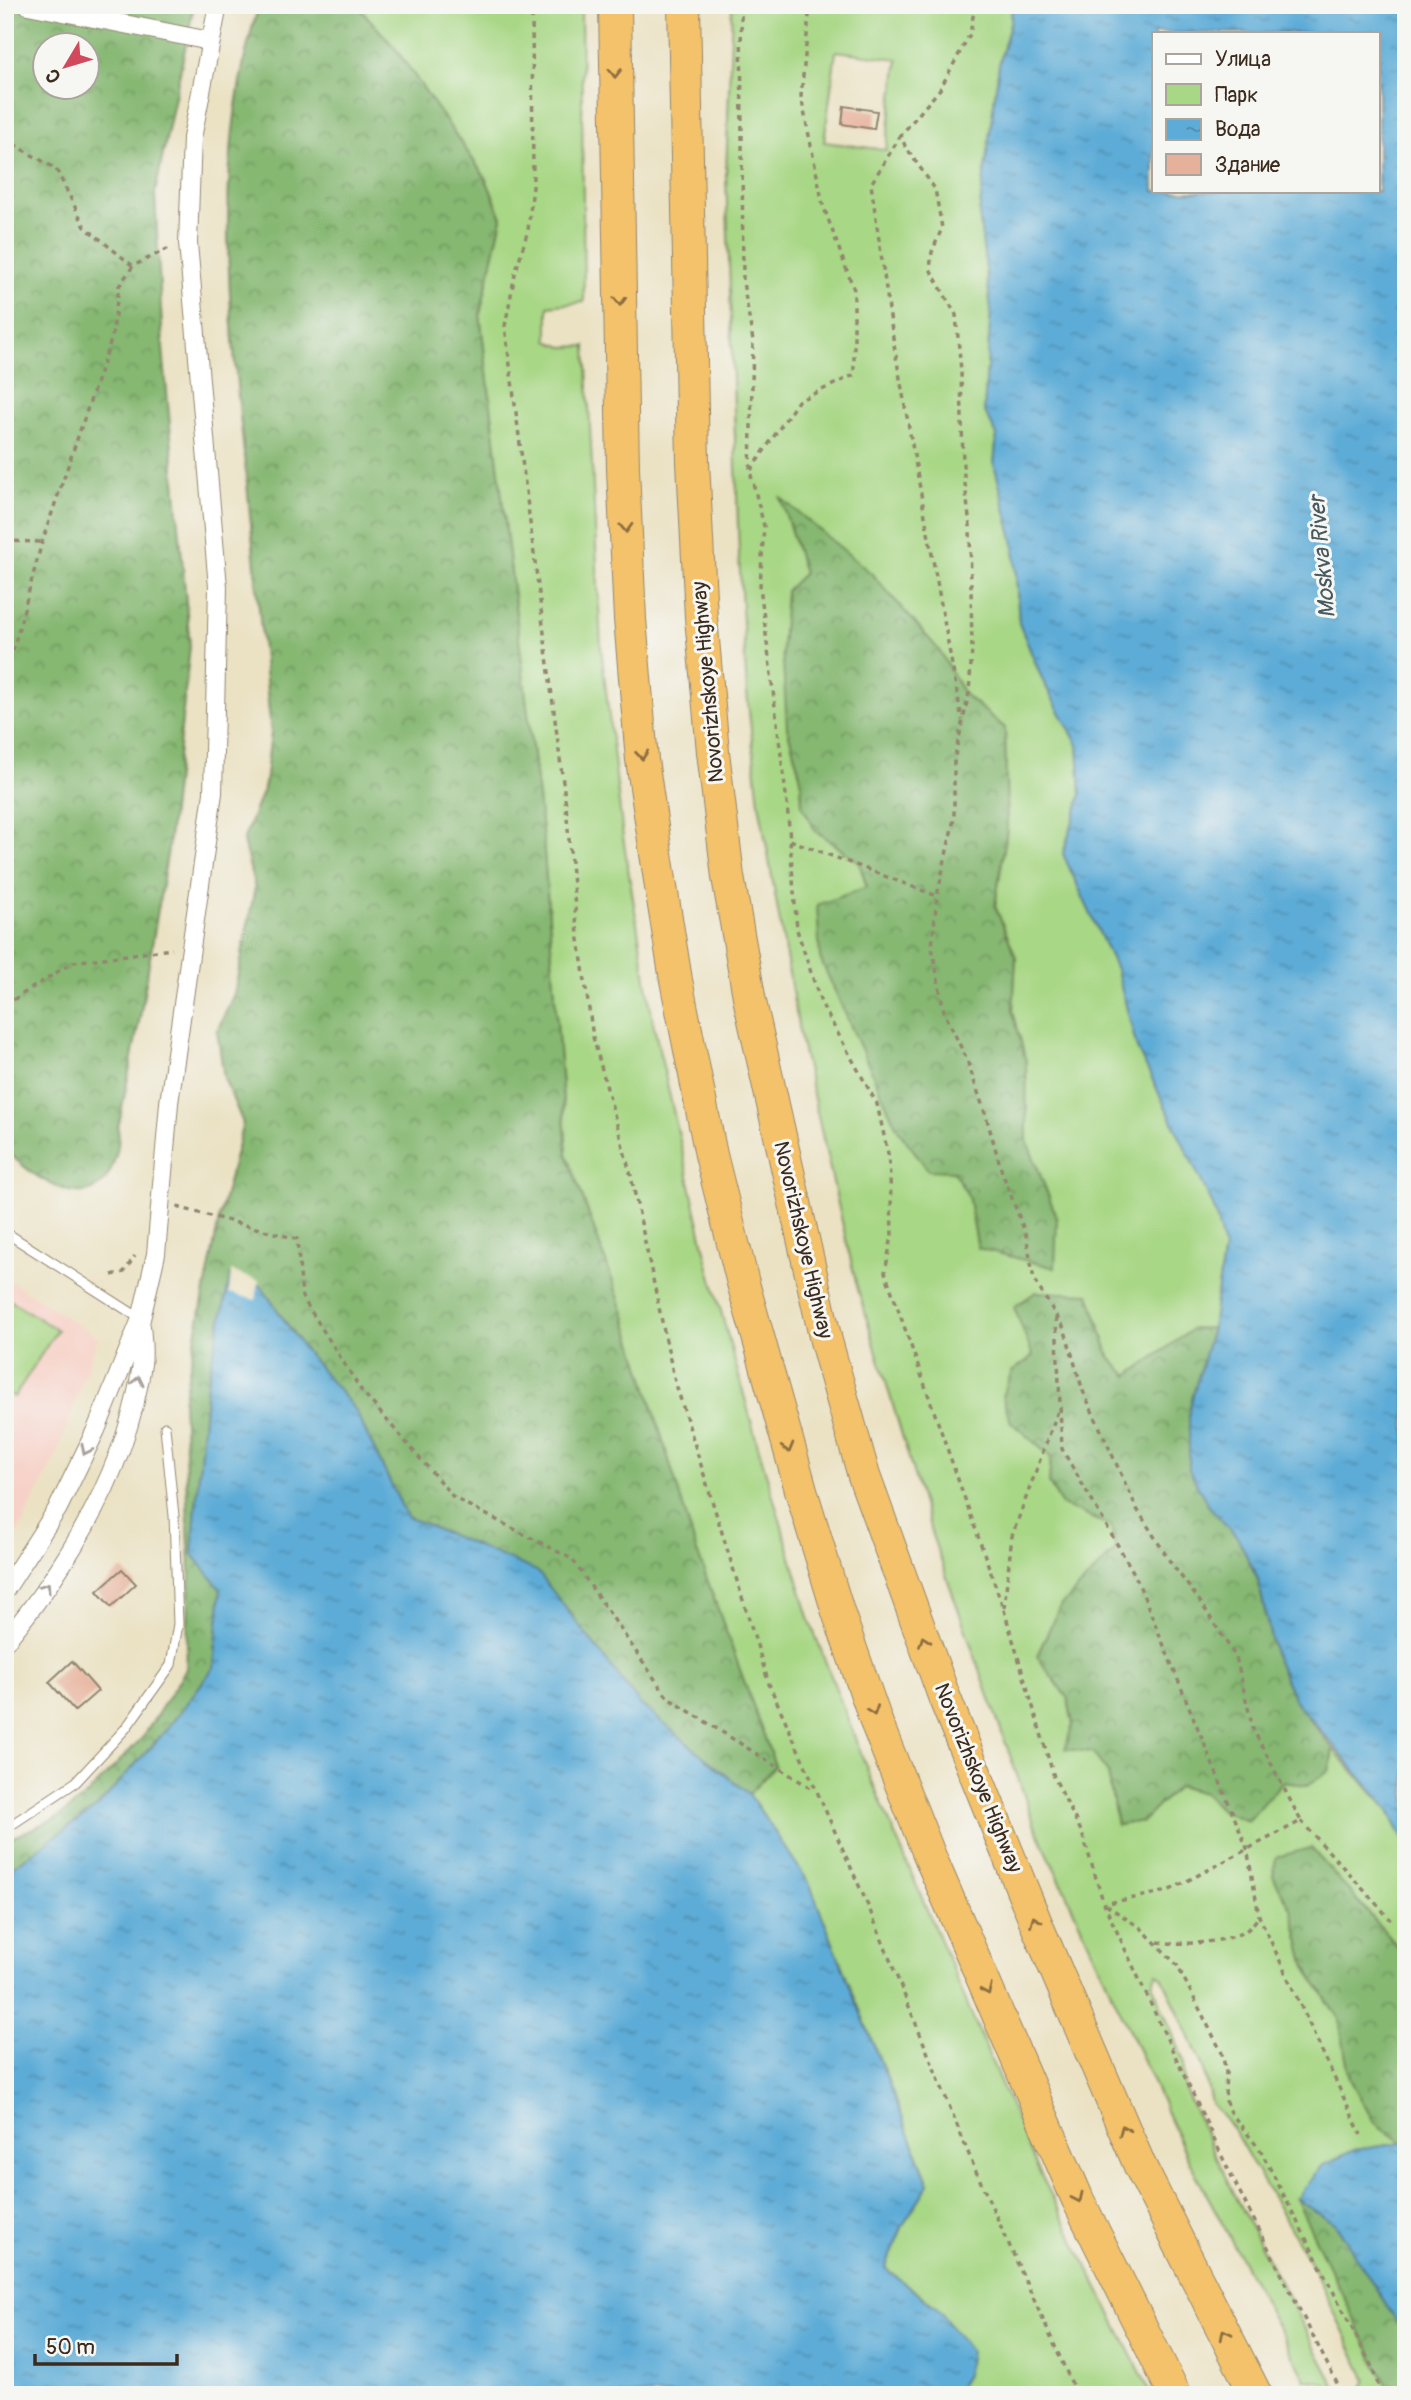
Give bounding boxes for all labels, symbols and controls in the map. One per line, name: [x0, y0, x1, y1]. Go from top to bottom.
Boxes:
north arrow: [32, 32, 102, 102]
legend: [1152, 32, 1380, 192]
text: Улица: [1215, 46, 1271, 73]
text: С: [40, 64, 66, 88]
one-way arrow: [608, 68, 623, 79]
text: Парк: [1215, 82, 1258, 109]
text: Вода: [1215, 116, 1261, 143]
text: Здание: [1215, 152, 1281, 179]
one-way arrow: [612, 296, 628, 307]
water label: Moskva River: [1302, 492, 1342, 619]
one-way arrow: [618, 523, 633, 534]
street label: Novorizhskoye Highway: [686, 580, 730, 784]
one-way arrow: [635, 749, 650, 761]
street label: Novorizhskoye Highway: [767, 1139, 839, 1341]
one-way arrow: [130, 1375, 144, 1387]
one-way arrow: [780, 1442, 795, 1454]
one-way arrow: [81, 1443, 95, 1455]
one-way arrow: [38, 1582, 50, 1595]
one-way arrow: [918, 1636, 932, 1648]
street label: Novorizhskoye Highway: [928, 1679, 1028, 1877]
one-way arrow: [865, 1705, 879, 1717]
one-way arrow: [1029, 1916, 1043, 1928]
one-way arrow: [979, 1982, 993, 1995]
one-way arrow: [1118, 2125, 1132, 2137]
one-way arrow: [1070, 2191, 1084, 2203]
scale bar: [35, 2323, 177, 2367]
one-way arrow: [1220, 2329, 1234, 2341]
text: 50 m: [46, 2334, 95, 2361]

